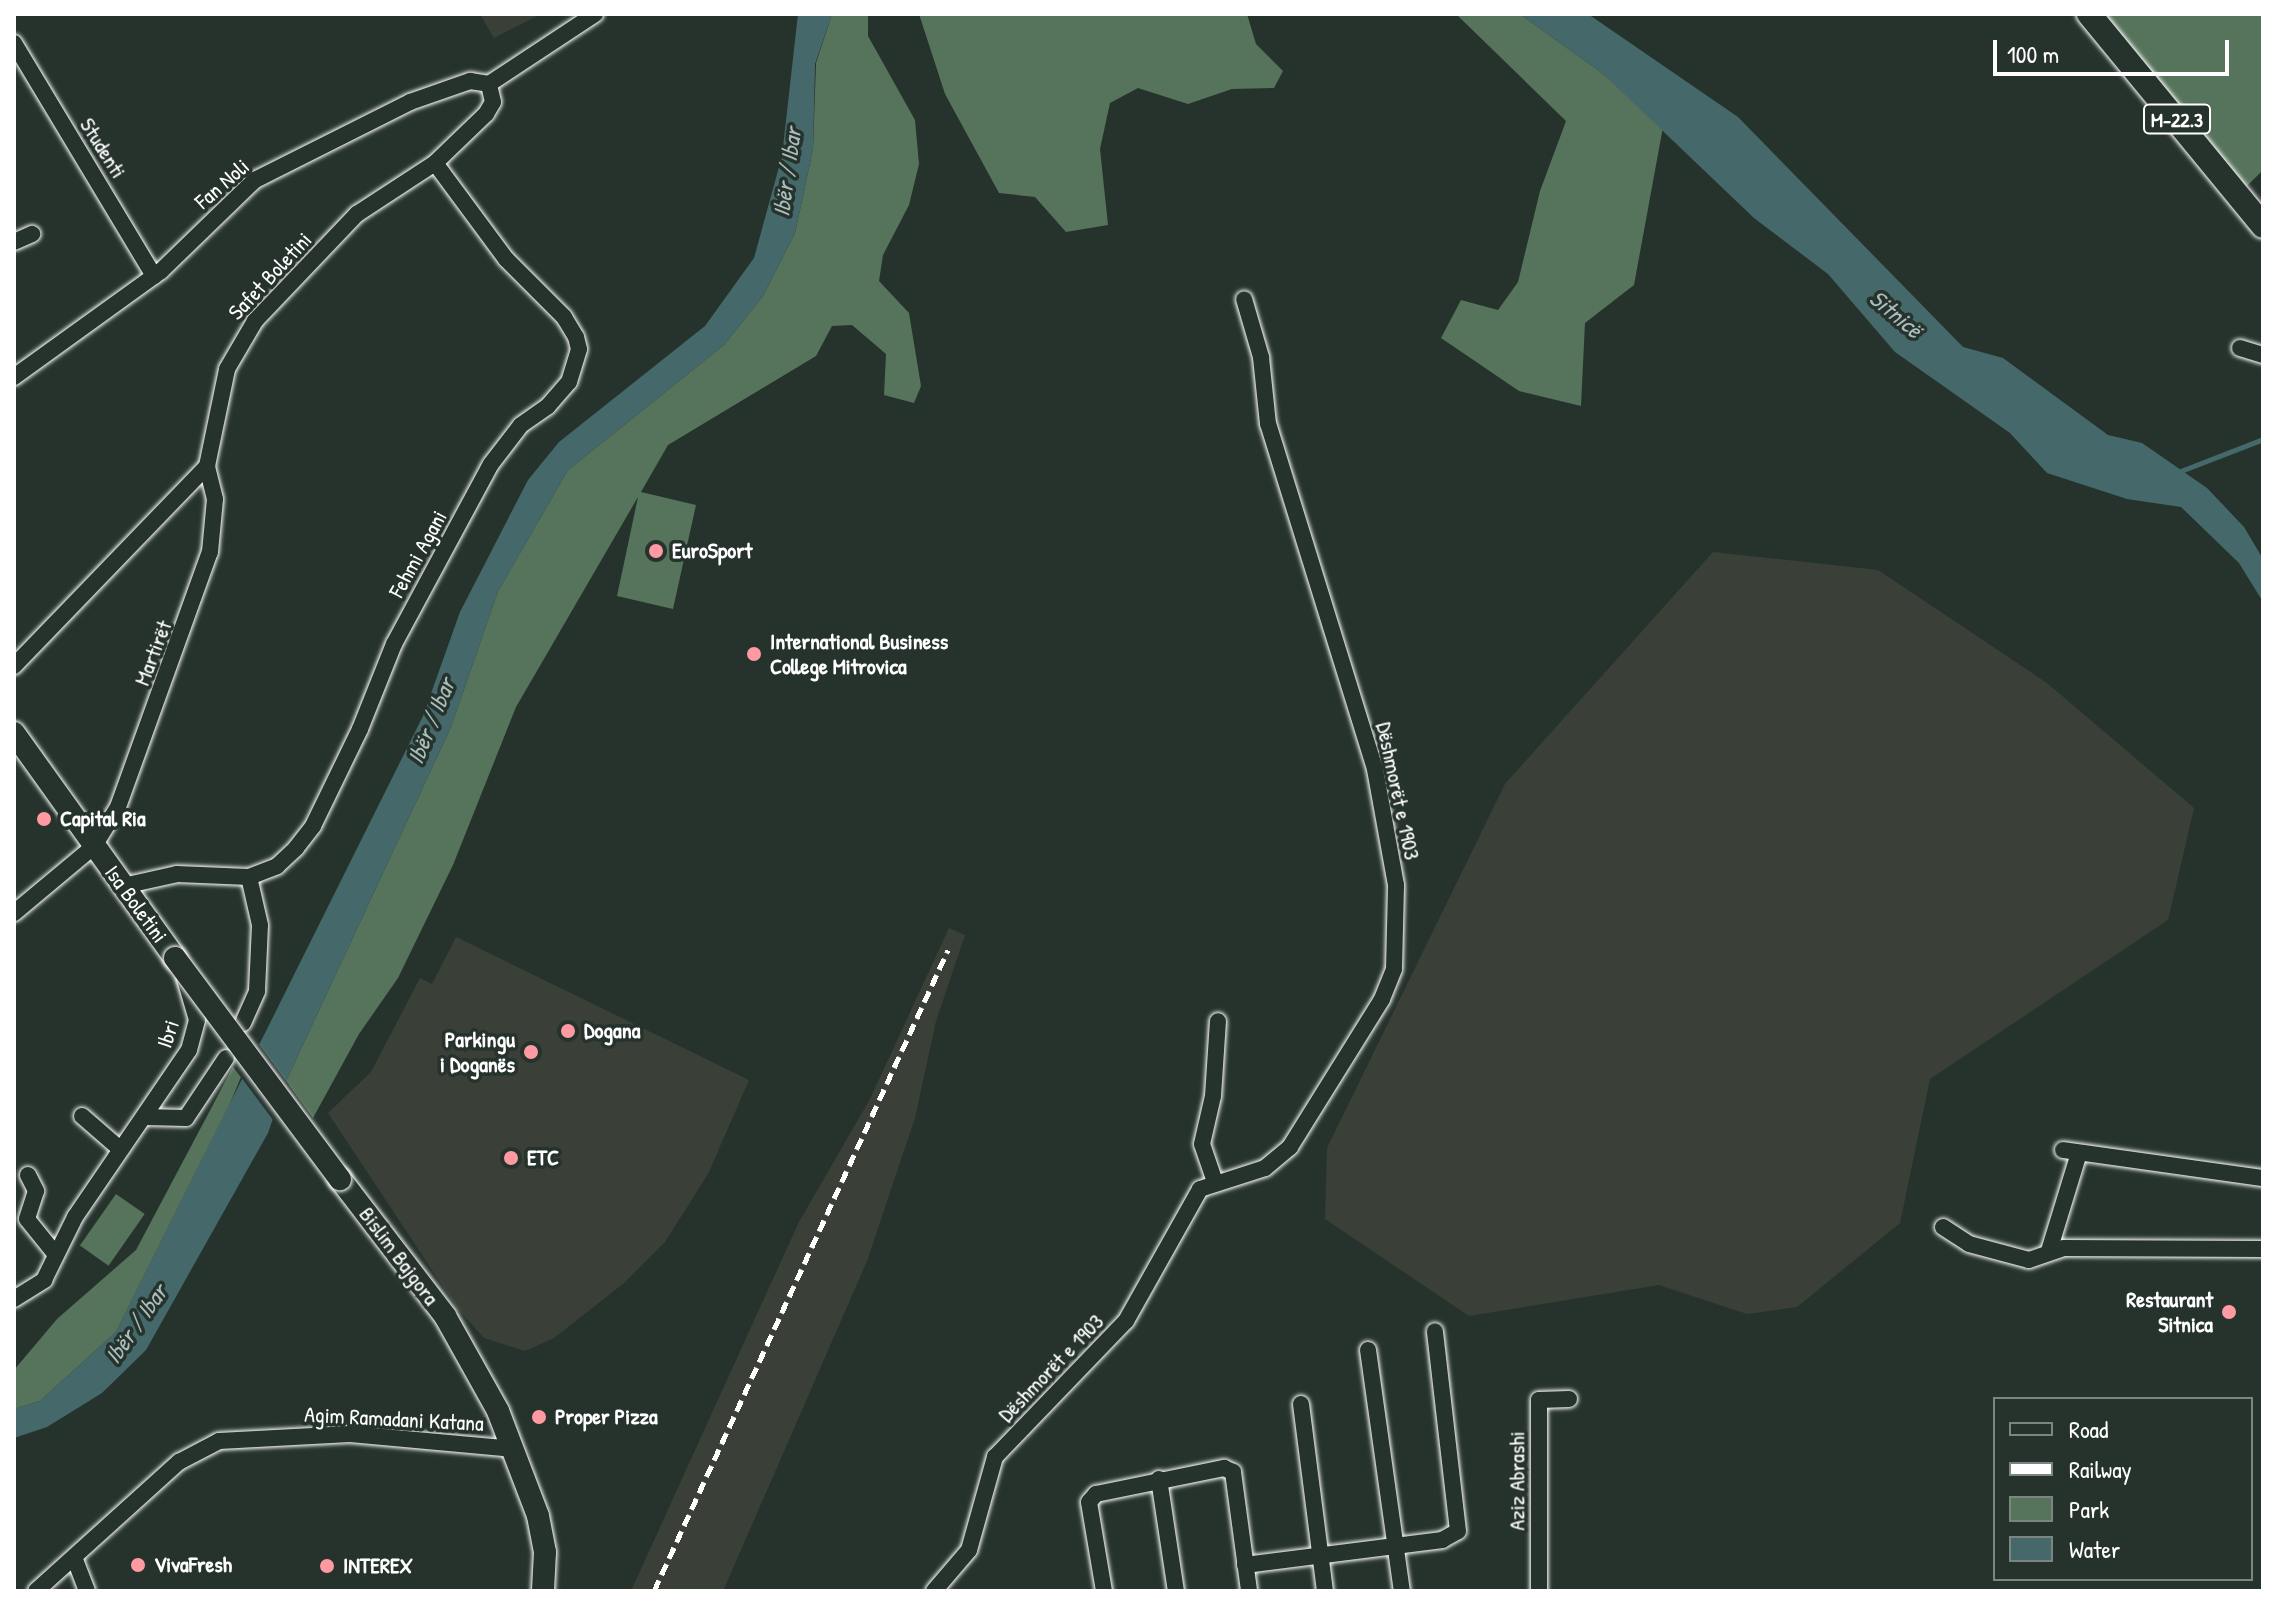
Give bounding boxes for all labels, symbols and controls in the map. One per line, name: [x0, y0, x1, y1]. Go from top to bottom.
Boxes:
scale bar: [1997, 24, 2233, 74]
text: 100 m: [2007, 38, 2059, 70]
road number: M-22.3: [2143, 103, 2211, 135]
street label: Studenti: [74, 113, 132, 183]
water label: Ibër / Ibar: [766, 126, 808, 218]
street label: Fan Noli: [189, 153, 255, 215]
street label: Safet Boletini: [223, 227, 317, 325]
water label: Sitnicë: [1864, 284, 1928, 344]
street label: Fehmi Agani: [383, 506, 453, 602]
place label: EuroSport: [672, 538, 752, 564]
marker: EuroSport: [647, 542, 665, 560]
street label: Martirët: [129, 617, 177, 689]
place label: International Business College Mitrovica: [770, 628, 948, 680]
marker: International Business College Mitrovica: [745, 645, 763, 663]
water label: Ibër / Ibar: [401, 674, 461, 768]
street label: Dëshmorët e 1903: [1371, 720, 1425, 862]
place label: Capital Ria: [60, 806, 146, 832]
marker: Capital Ria: [35, 810, 53, 828]
street label: Isa Boletini: [99, 860, 173, 948]
street label: Ibri: [151, 1017, 185, 1051]
place label: Dogana: [584, 1018, 640, 1044]
marker: Dogana: [559, 1022, 577, 1040]
place label: Parkingu i Doganës: [440, 1026, 515, 1078]
marker: Parkingu i Doganës: [522, 1043, 540, 1061]
place label: ETC: [527, 1145, 559, 1171]
marker: ETC: [502, 1149, 520, 1167]
street label: Bislim Bajgora: [354, 1202, 444, 1310]
water label: Ibër / Ibar: [98, 1279, 174, 1369]
place label: Restaurant Sitnica: [2126, 1286, 2213, 1338]
marker: Restaurant Sitnica: [2220, 1303, 2238, 1321]
street label: Dëshmorët e 1903: [993, 1308, 1109, 1428]
legend: [1993, 1397, 2253, 1581]
street label: Agim Ramadani Katana: [304, 1401, 484, 1437]
place label: Proper Pizza: [555, 1404, 658, 1430]
marker: Proper Pizza: [530, 1408, 548, 1426]
text: Road: [2069, 1413, 2108, 1445]
street label: Aziz Abrashi: [1504, 1431, 1530, 1531]
text: Railway: [2069, 1453, 2132, 1485]
text: Park: [2069, 1493, 2109, 1525]
text: Water: [2069, 1533, 2120, 1565]
place label: VivaFresh: [154, 1552, 232, 1578]
place label: INTEREX: [343, 1553, 413, 1579]
marker: VivaFresh: [129, 1556, 147, 1574]
marker: INTEREX: [318, 1557, 336, 1575]

